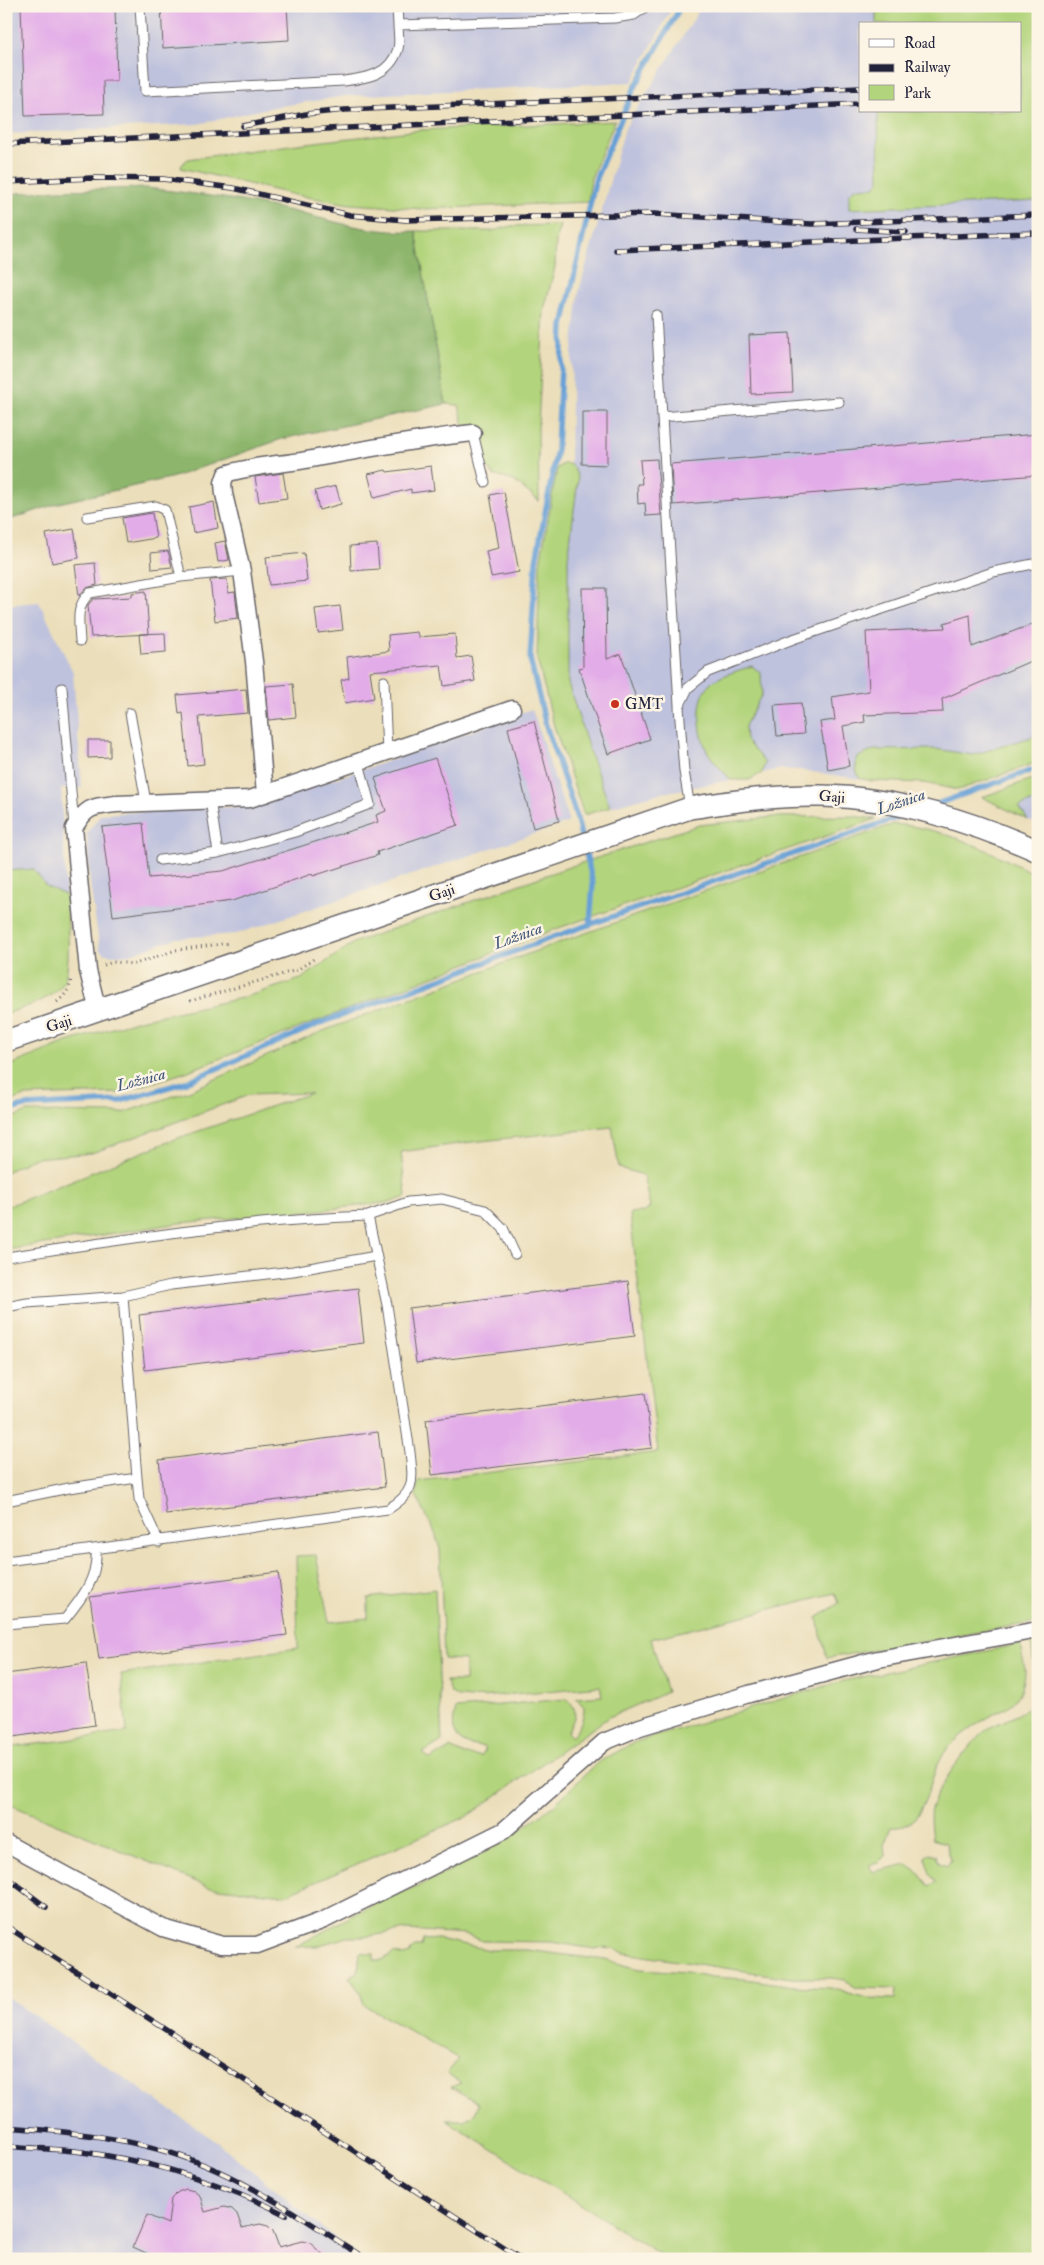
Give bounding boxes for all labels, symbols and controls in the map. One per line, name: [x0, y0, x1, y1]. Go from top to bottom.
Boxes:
legend: [859, 22, 1022, 112]
text: Road: [904, 34, 936, 53]
text: Railway: [904, 58, 951, 77]
text: Park: [904, 84, 931, 103]
place label: GMT: [625, 695, 663, 714]
marker: GMT: [609, 698, 621, 710]
water label: Ložnica: [873, 784, 928, 820]
street label: Gaji: [818, 787, 846, 807]
street label: Gaji: [426, 880, 458, 906]
water label: Ložnica: [490, 918, 545, 954]
street label: Gaji: [44, 1011, 74, 1037]
water label: Ložnica: [113, 1064, 168, 1096]

